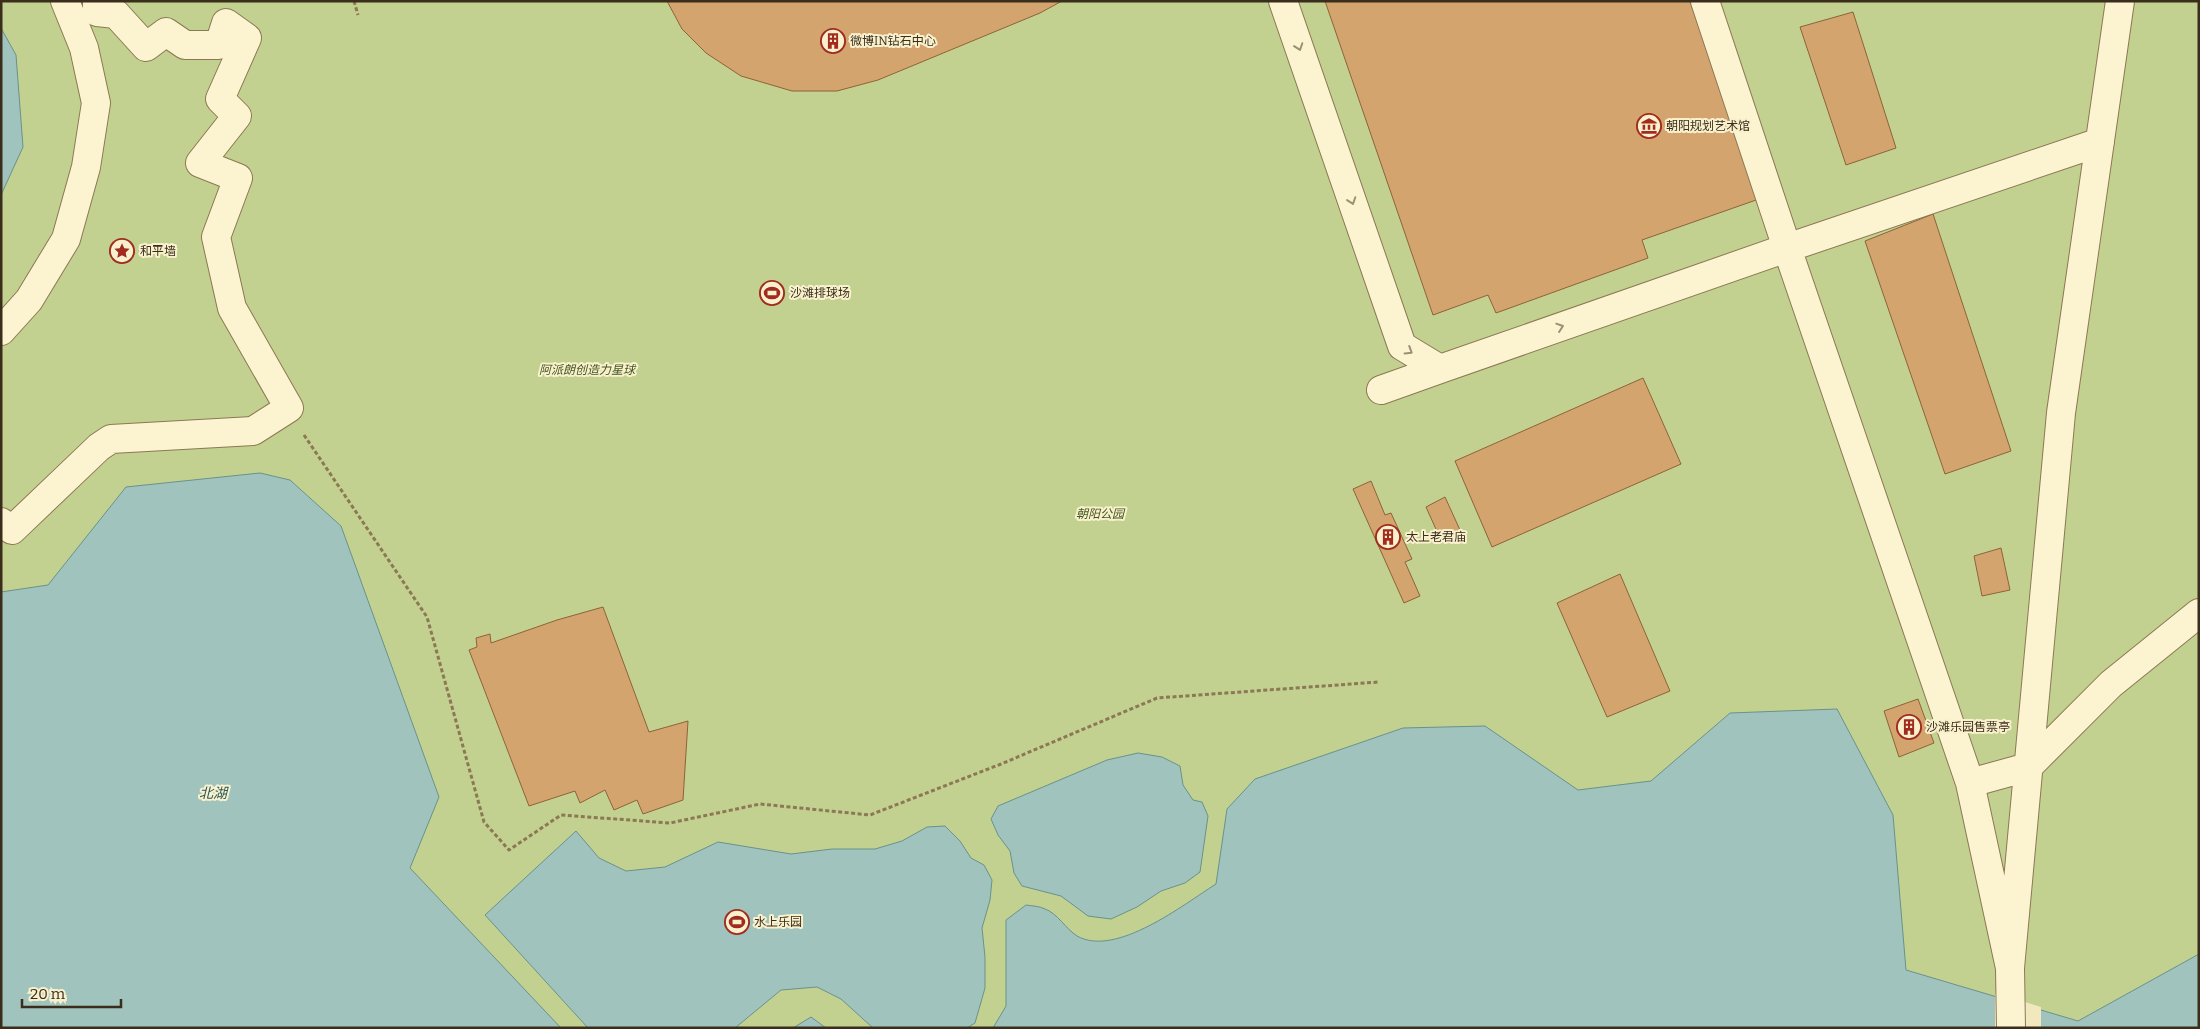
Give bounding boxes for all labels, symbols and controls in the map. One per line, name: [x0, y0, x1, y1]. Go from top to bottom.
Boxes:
building icon: 微博IN钻石中心: [820, 28, 846, 54]
place label: 微博IN钻石中心: [850, 34, 936, 48]
one-way arrow: [1293, 43, 1303, 51]
museum icon: 朝阳规划艺术馆: [1636, 113, 1662, 139]
place label: 朝阳规划艺术馆: [1666, 119, 1750, 133]
one-way arrow: [1346, 196, 1356, 205]
place icon: 和平墙: [109, 238, 135, 264]
place label: 和平墙: [140, 244, 176, 258]
sports icon: 沙滩排球场: [759, 280, 785, 306]
place label: 沙滩排球场: [790, 286, 850, 300]
one-way arrow: [1555, 323, 1563, 333]
one-way arrow: [1404, 344, 1413, 354]
park label: 阿派朗创造力星球: [539, 363, 637, 377]
park label: 朝阳公园: [1076, 507, 1126, 521]
building icon: 太上老君庙: [1375, 524, 1401, 550]
place label: 太上老君庙: [1406, 530, 1466, 544]
building icon: 沙滩乐园售票亭: [1896, 714, 1922, 740]
place label: 沙滩乐园售票亭: [1926, 720, 2010, 734]
water label: 北湖: [199, 785, 229, 802]
sports icon: 水上乐园: [724, 909, 750, 935]
place label: 水上乐园: [754, 915, 802, 929]
scale bar: [22, 976, 121, 1008]
text: 20 m: [30, 985, 66, 1003]

